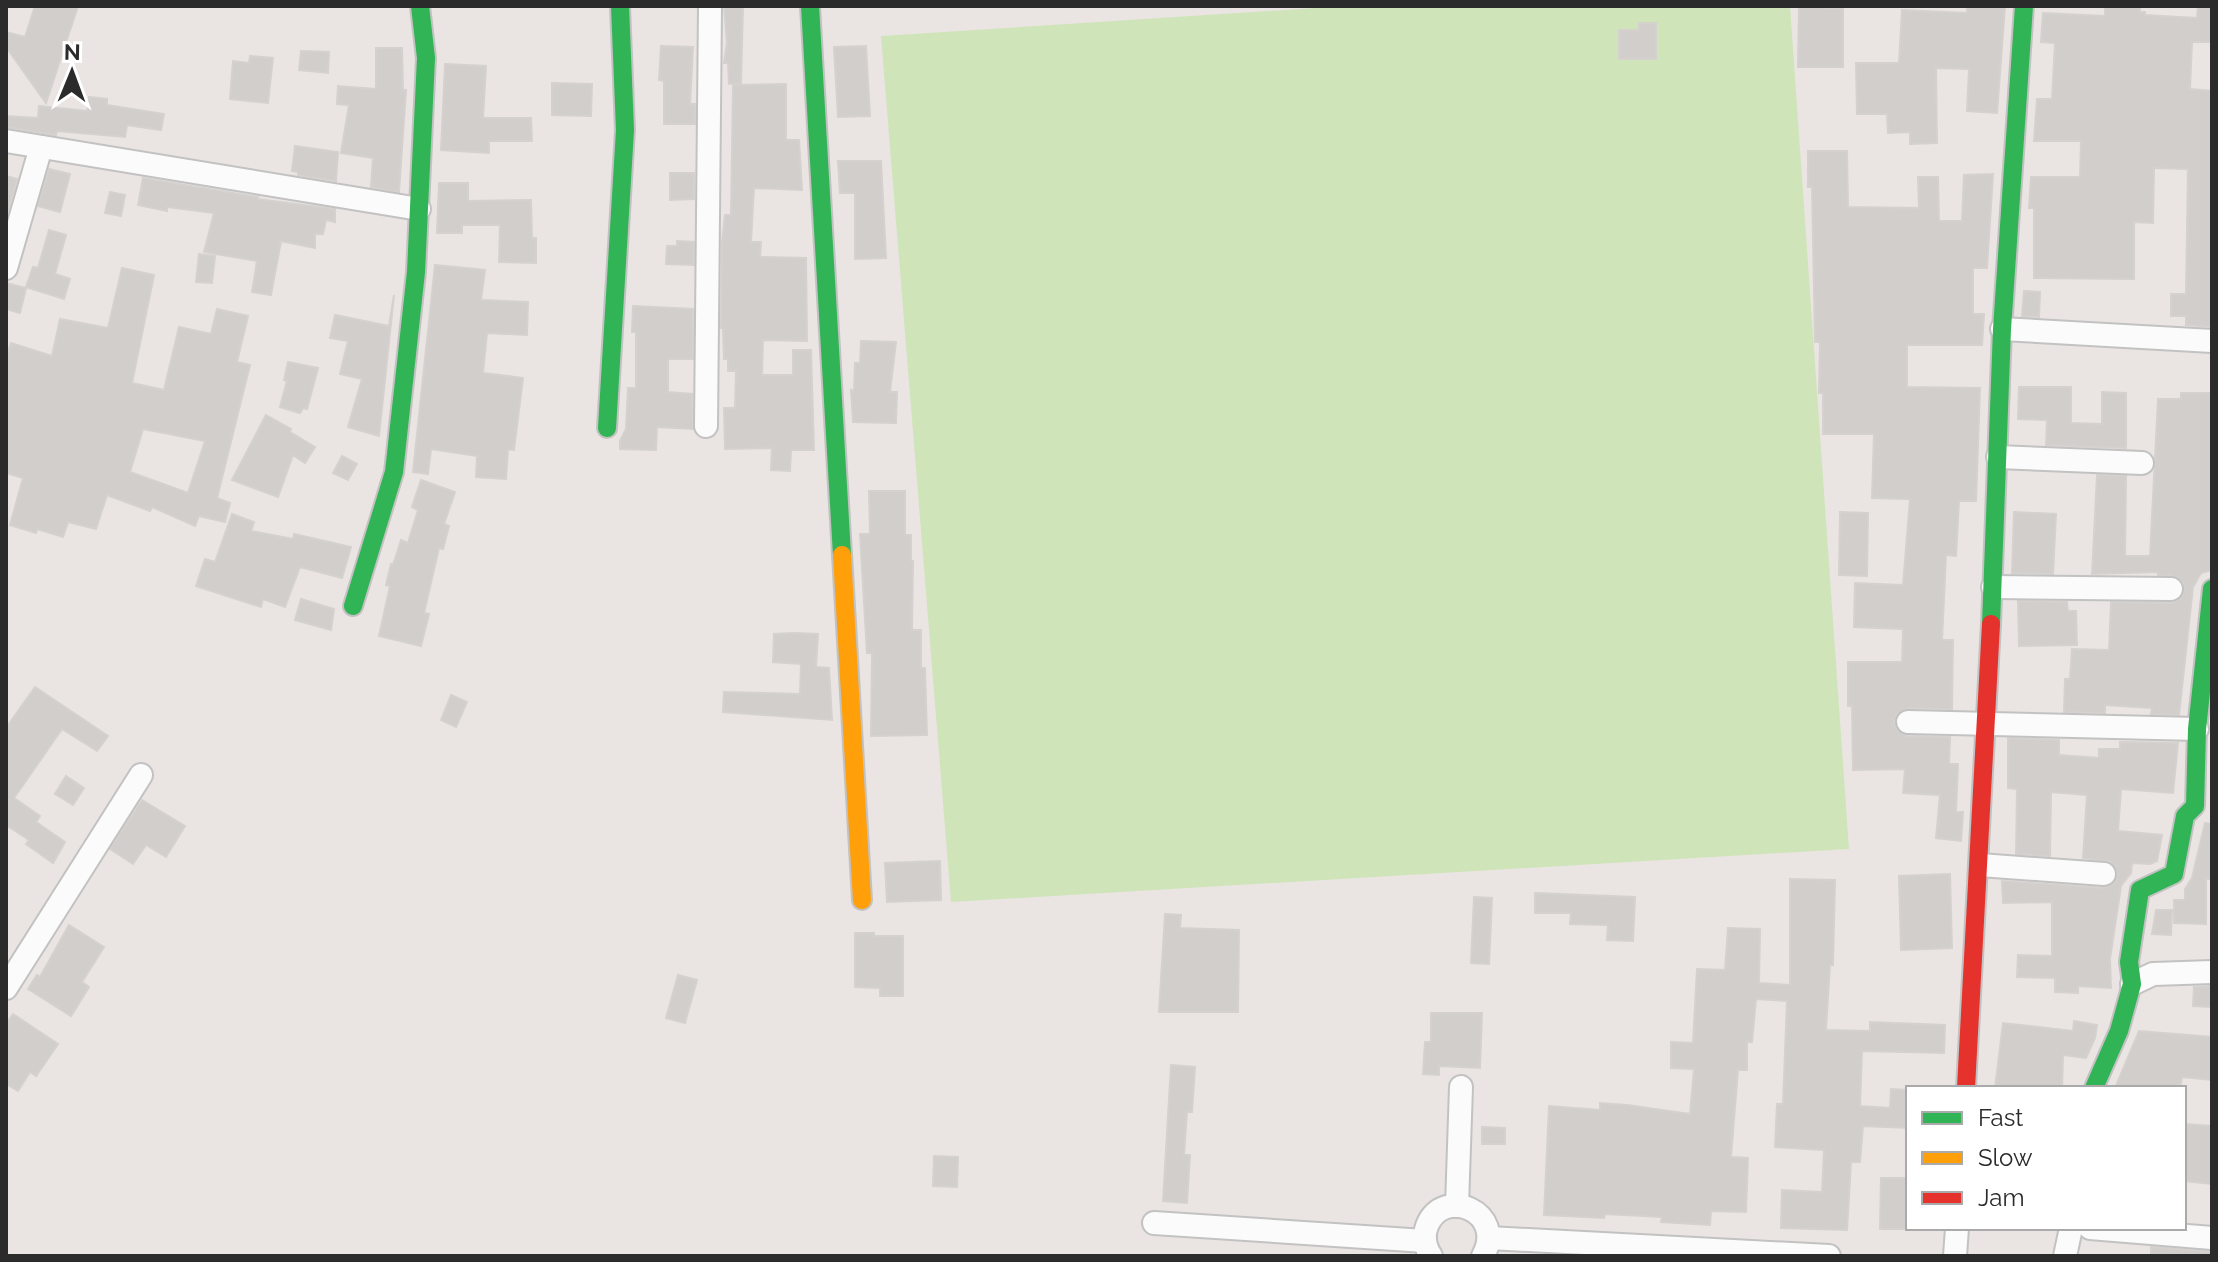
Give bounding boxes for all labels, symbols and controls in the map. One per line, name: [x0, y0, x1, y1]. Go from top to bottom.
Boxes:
north arrow: [32, 32, 112, 112]
text: N: [64, 39, 81, 65]
legend: [1906, 1086, 2186, 1230]
text: Fast: [1978, 1103, 2023, 1132]
text: Slow: [1978, 1143, 2033, 1172]
text: Jam: [1978, 1183, 2024, 1212]

